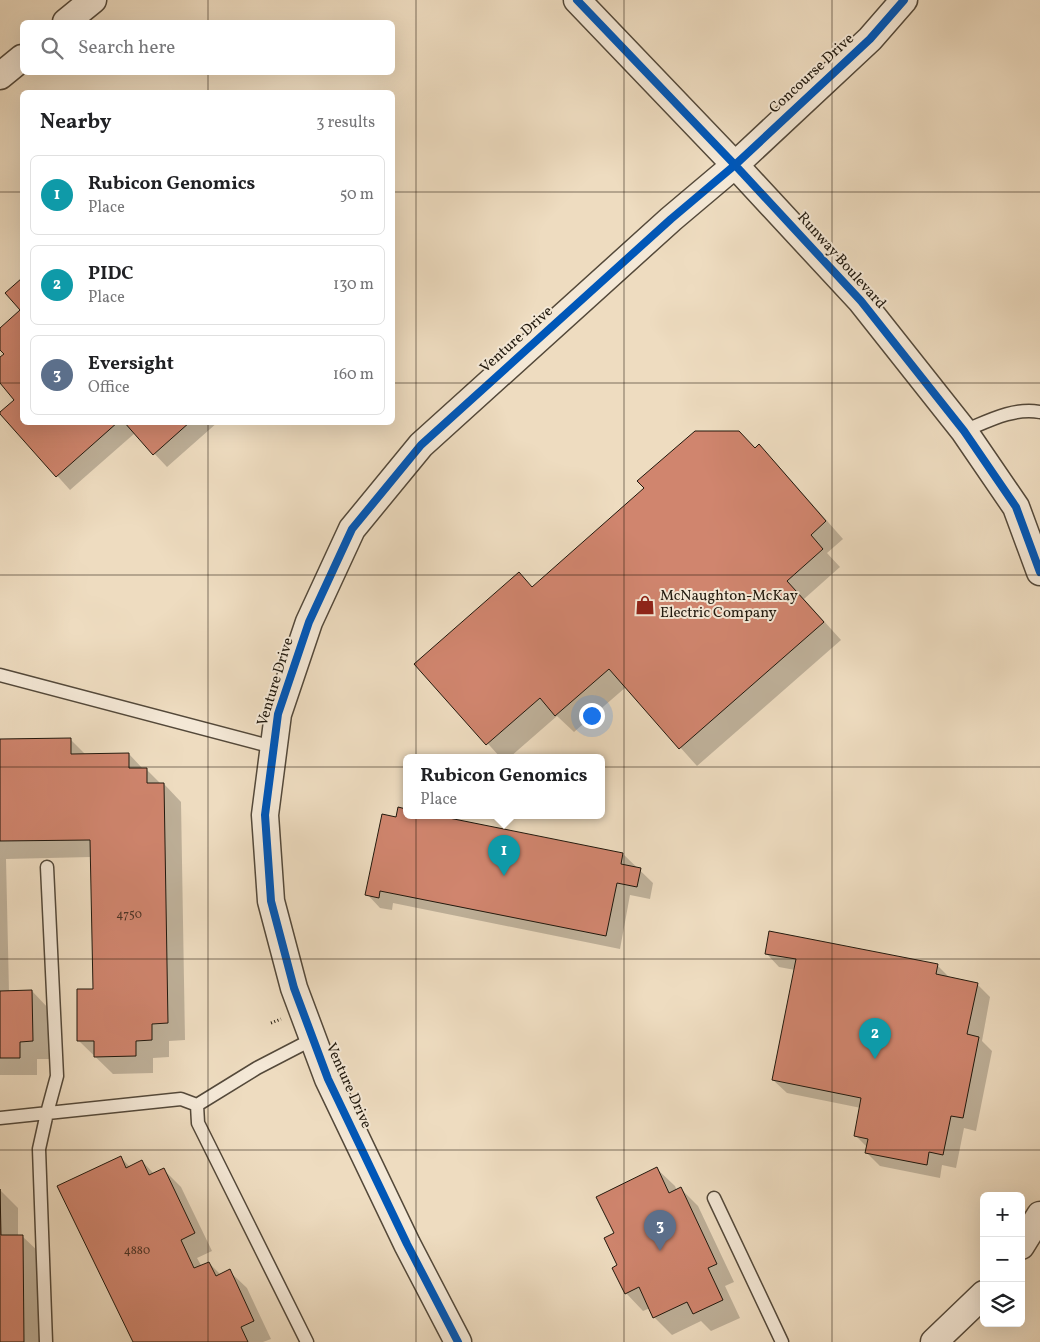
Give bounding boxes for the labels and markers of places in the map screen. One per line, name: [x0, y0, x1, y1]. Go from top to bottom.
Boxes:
place label: McNaughton-McKay Electric Company: [660, 586, 798, 624]
shop icon: McNaughton-McKay Electric Company: [634, 594, 656, 616]
pin: 1: [488, 835, 520, 876]
pin: 2: [859, 1018, 891, 1059]
pin: 3: [644, 1210, 676, 1251]

